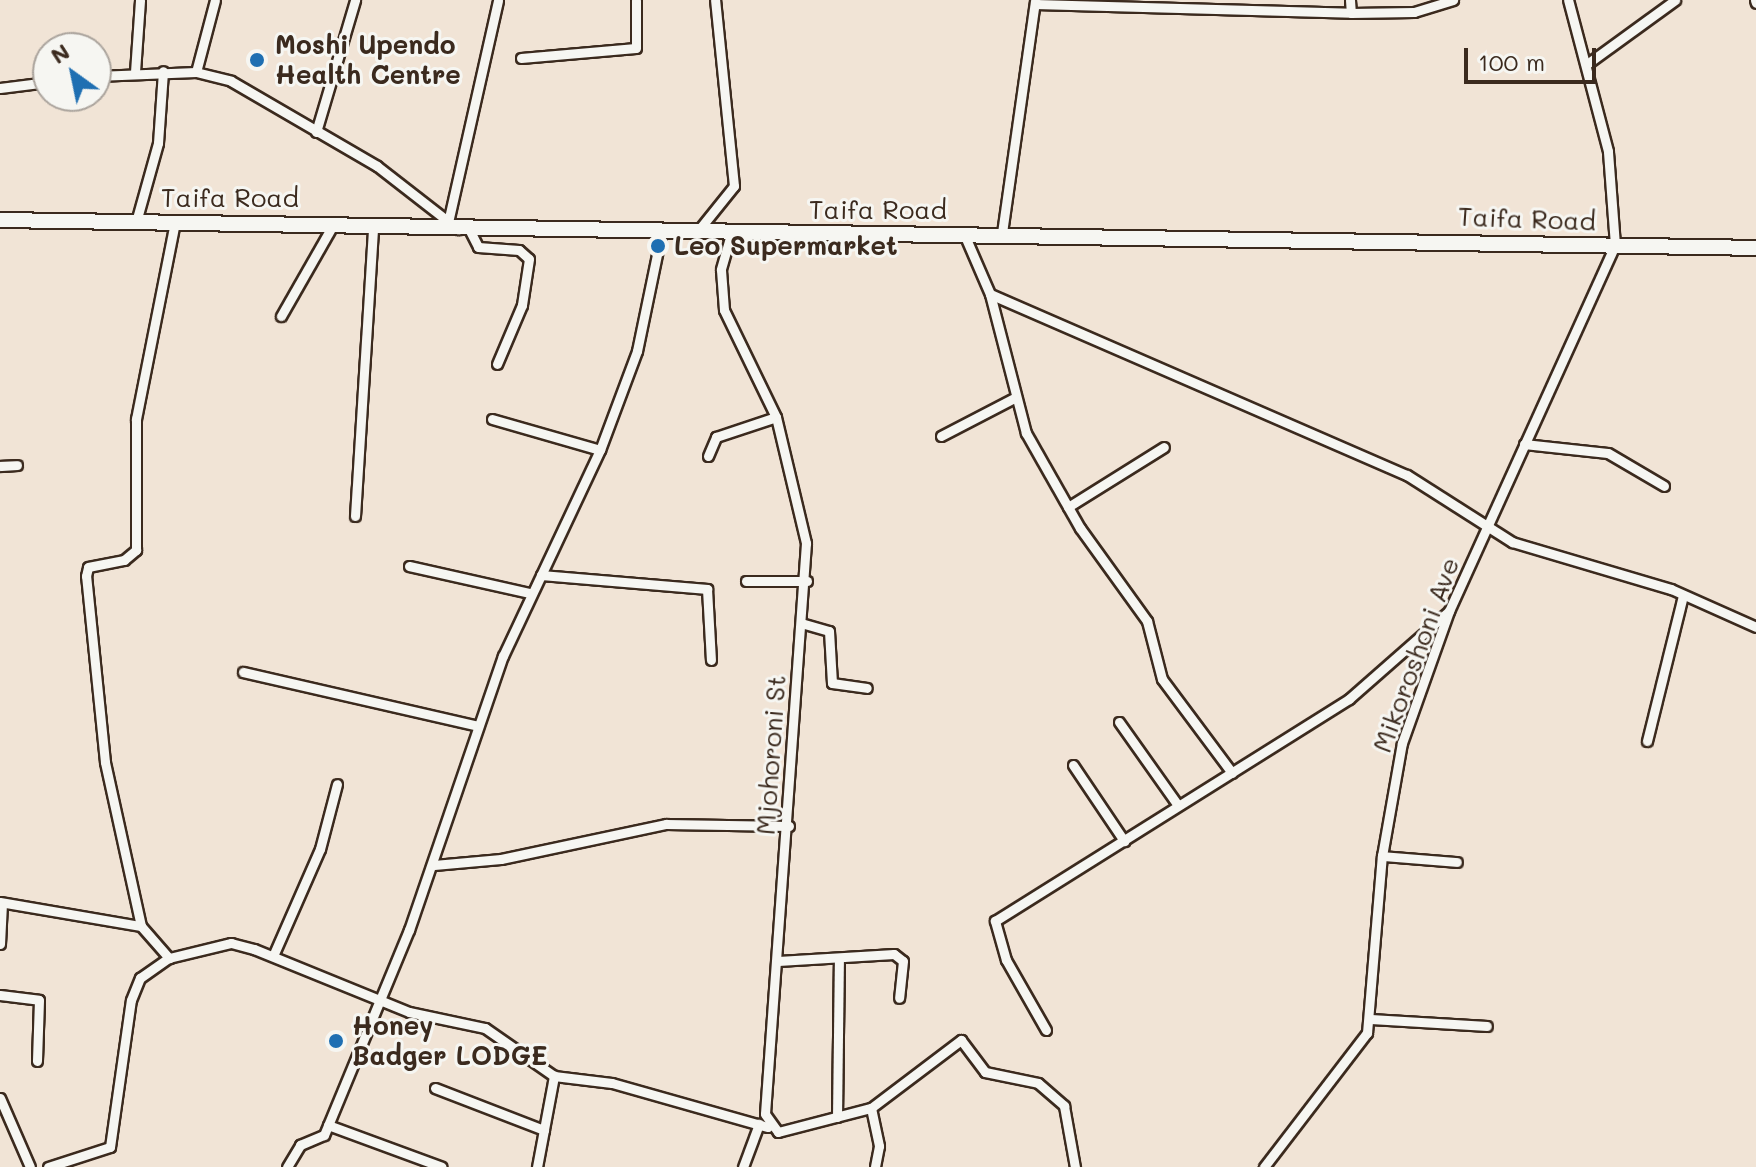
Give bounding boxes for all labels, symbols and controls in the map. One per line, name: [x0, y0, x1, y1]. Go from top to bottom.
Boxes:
place label: Moshi Upendo Health Centre: [275, 29, 461, 90]
north arrow: [32, 32, 112, 112]
scale bar: [1468, 32, 1600, 82]
text: N: [45, 36, 75, 70]
text: 100 m: [1478, 46, 1545, 77]
marker: Moshi Upendo Health Centre: [246, 49, 268, 71]
street label: Taifa Road: [161, 182, 299, 214]
street label: Taifa Road: [809, 194, 947, 226]
street label: Taifa Road: [1457, 201, 1597, 237]
place label: Leo Supermarket: [674, 230, 898, 262]
marker: Leo Supermarket: [649, 237, 667, 255]
street label: Mikoroshoni Ave: [1366, 553, 1466, 757]
street label: Mjohoroni St: [750, 674, 792, 836]
place label: Honey Badger LODGE: [352, 1010, 547, 1072]
marker: Honey Badger LODGE: [327, 1032, 345, 1050]

